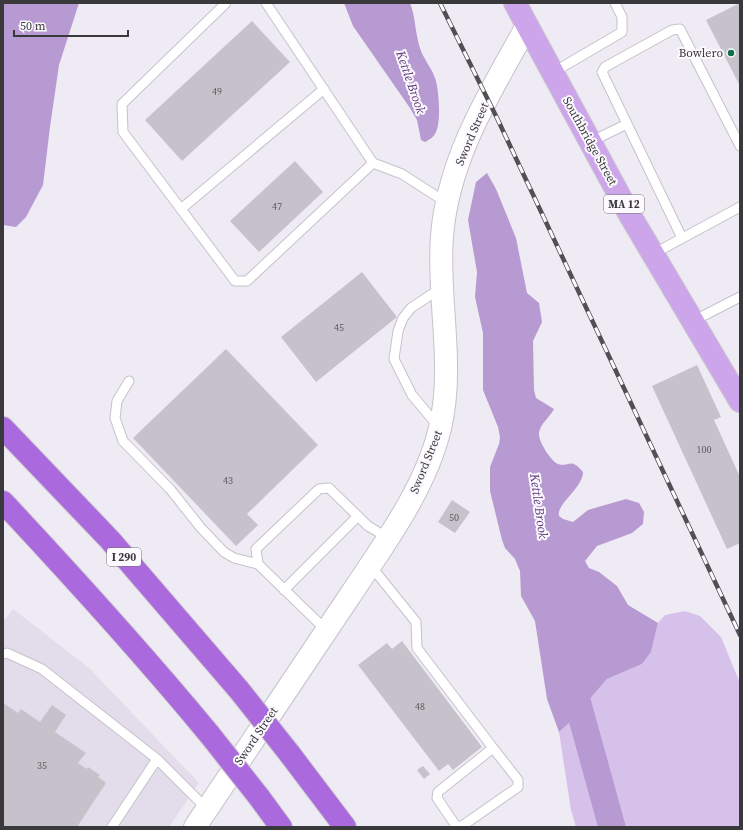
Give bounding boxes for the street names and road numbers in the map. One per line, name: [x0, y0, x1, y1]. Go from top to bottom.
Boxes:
street label: Southbridge Street: [559, 94, 621, 188]
street label: Sword Street: [452, 100, 492, 168]
road number: MA 12: [604, 195, 644, 213]
street label: Sword Street: [406, 428, 446, 496]
road number: I 290: [107, 548, 141, 566]
street label: Sword Street: [231, 704, 281, 768]

